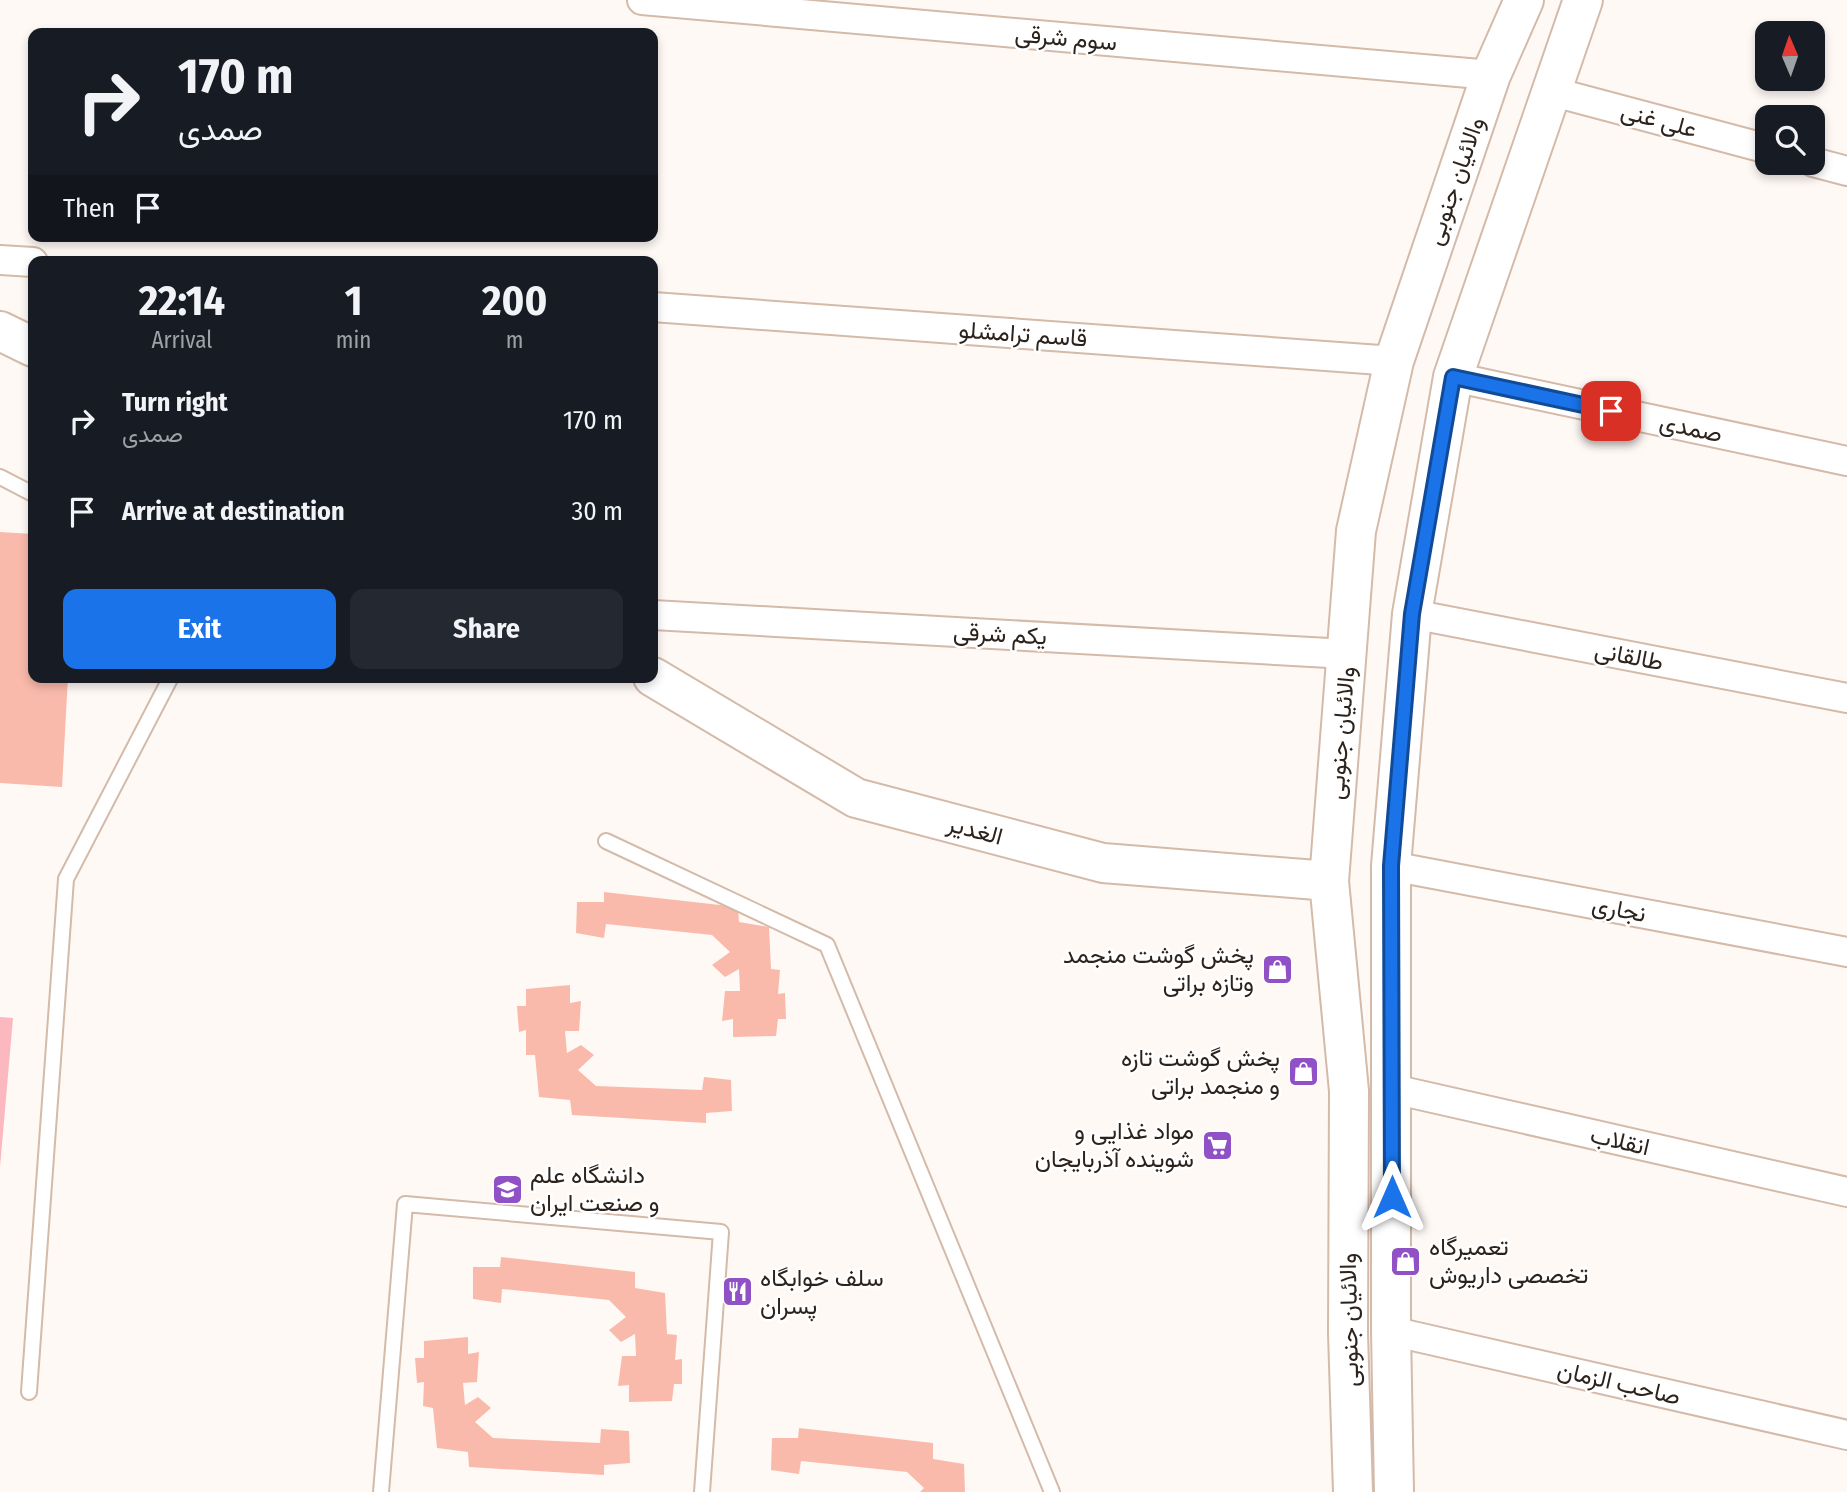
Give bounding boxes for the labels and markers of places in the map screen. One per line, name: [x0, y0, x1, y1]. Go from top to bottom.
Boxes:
pin: [1581, 381, 1641, 441]
place label: پخش گوشت منجمد وتازه براتی: [1063, 941, 1254, 998]
shop icon: پخش گوشت منجمد وتازه براتی: [1260, 952, 1294, 986]
place label: پخش گوشت تازه و منجمد براتی: [1121, 1044, 1280, 1101]
shop icon: پخش گوشت تازه و منجمد براتی: [1286, 1055, 1320, 1089]
place label: مواد غذایی و شوینده آذربایجان: [1035, 1117, 1194, 1174]
supermarket icon: مواد غذایی و شوینده آذربایجان: [1200, 1128, 1234, 1162]
place label: دانشگاه علم و صنعت ایران: [530, 1161, 659, 1218]
school or university icon: دانشگاه علم و صنعت ایران: [490, 1172, 524, 1206]
place label: تعمیرگاه تخصصی داریوش: [1429, 1233, 1588, 1290]
shop icon: تعمیرگاه تخصصی داریوش: [1389, 1244, 1423, 1278]
place label: سلف خوابگاه پسران: [760, 1264, 884, 1322]
restaurant icon: سلف خوابگاه پسران: [720, 1275, 754, 1309]

